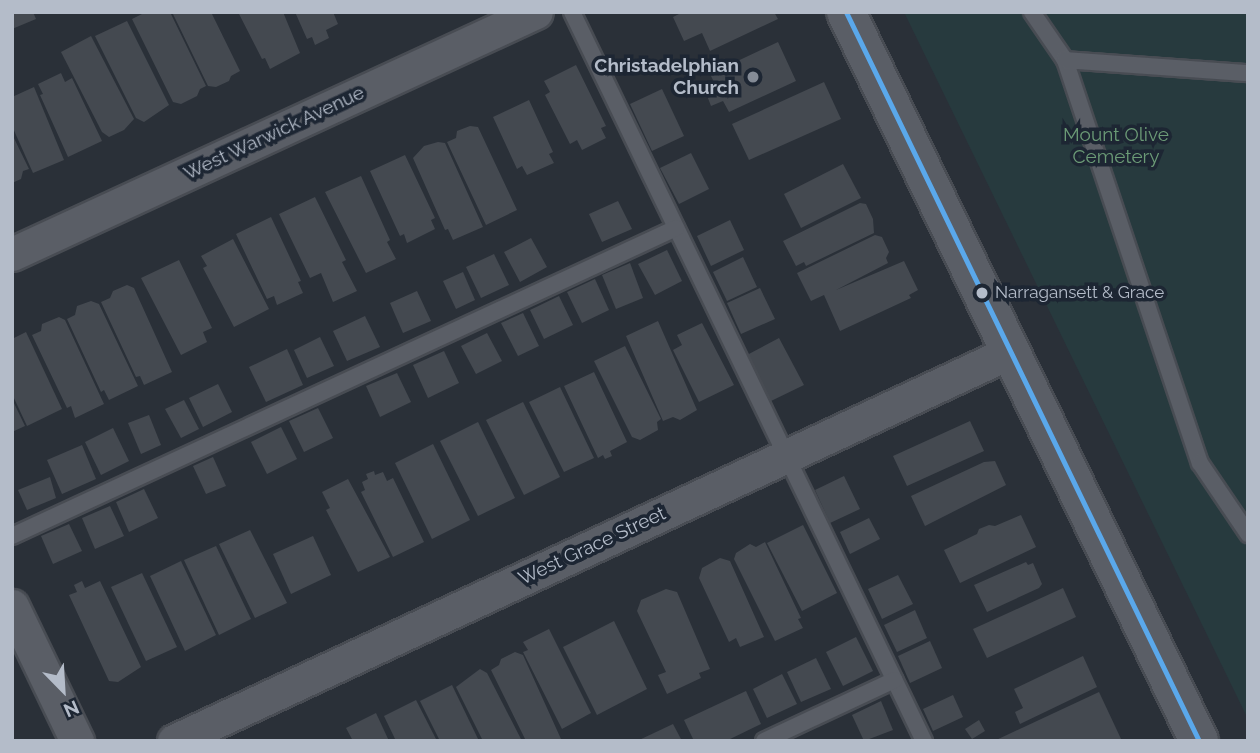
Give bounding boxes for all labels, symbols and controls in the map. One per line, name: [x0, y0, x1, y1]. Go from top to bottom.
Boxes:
place label: Christadelphian Church: [594, 55, 739, 99]
marker: Christadelphian Church: [745, 69, 761, 85]
street label: West Warwick Avenue: [180, 81, 368, 185]
park label: Mount Olive Cemetery: [1063, 124, 1169, 168]
place label: Narragansett & Grace: [995, 283, 1164, 303]
marker: Narragansett & Grace: [975, 286, 989, 300]
street label: West Grace Street: [515, 502, 669, 590]
north arrow: [28, 655, 98, 725]
text: N: [60, 696, 83, 722]

